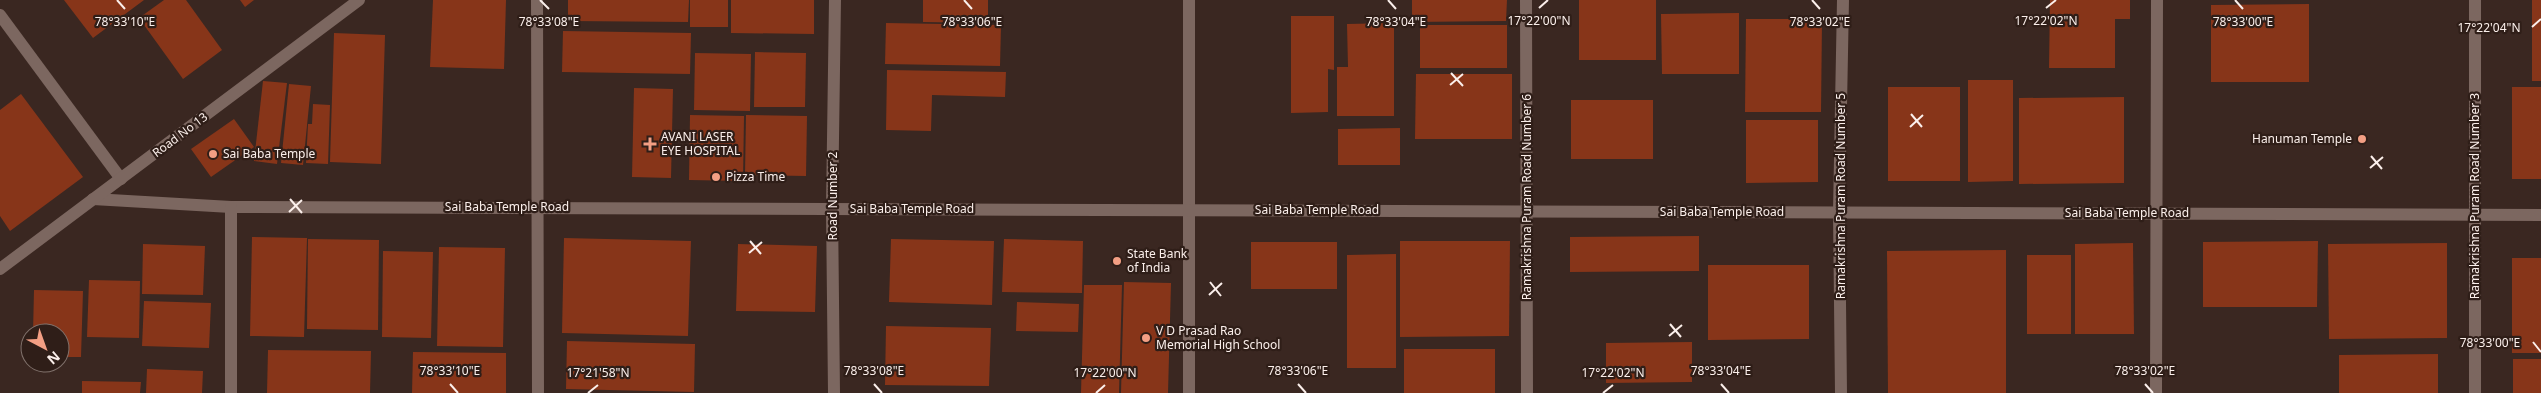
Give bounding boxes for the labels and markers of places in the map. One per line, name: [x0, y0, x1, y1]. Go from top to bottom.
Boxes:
place label: AVANI LASER EYE HOSPITAL: [661, 128, 740, 159]
place label: Hanuman Temple: [2252, 130, 2352, 147]
marker: Hanuman Temple: [2356, 133, 2368, 145]
marker: AVANI LASER EYE HOSPITAL: [643, 137, 657, 151]
place label: Sai Baba Temple: [223, 145, 316, 162]
marker: Sai Baba Temple: [207, 148, 219, 160]
place label: Pizza Time: [726, 168, 785, 185]
marker: Pizza Time: [710, 171, 722, 183]
place label: State Bank of India: [1127, 245, 1188, 276]
marker: State Bank of India: [1111, 255, 1123, 267]
place label: V D Prasad Rao Memorial High School: [1156, 322, 1280, 353]
marker: V D Prasad Rao Memorial High School: [1140, 332, 1152, 344]

